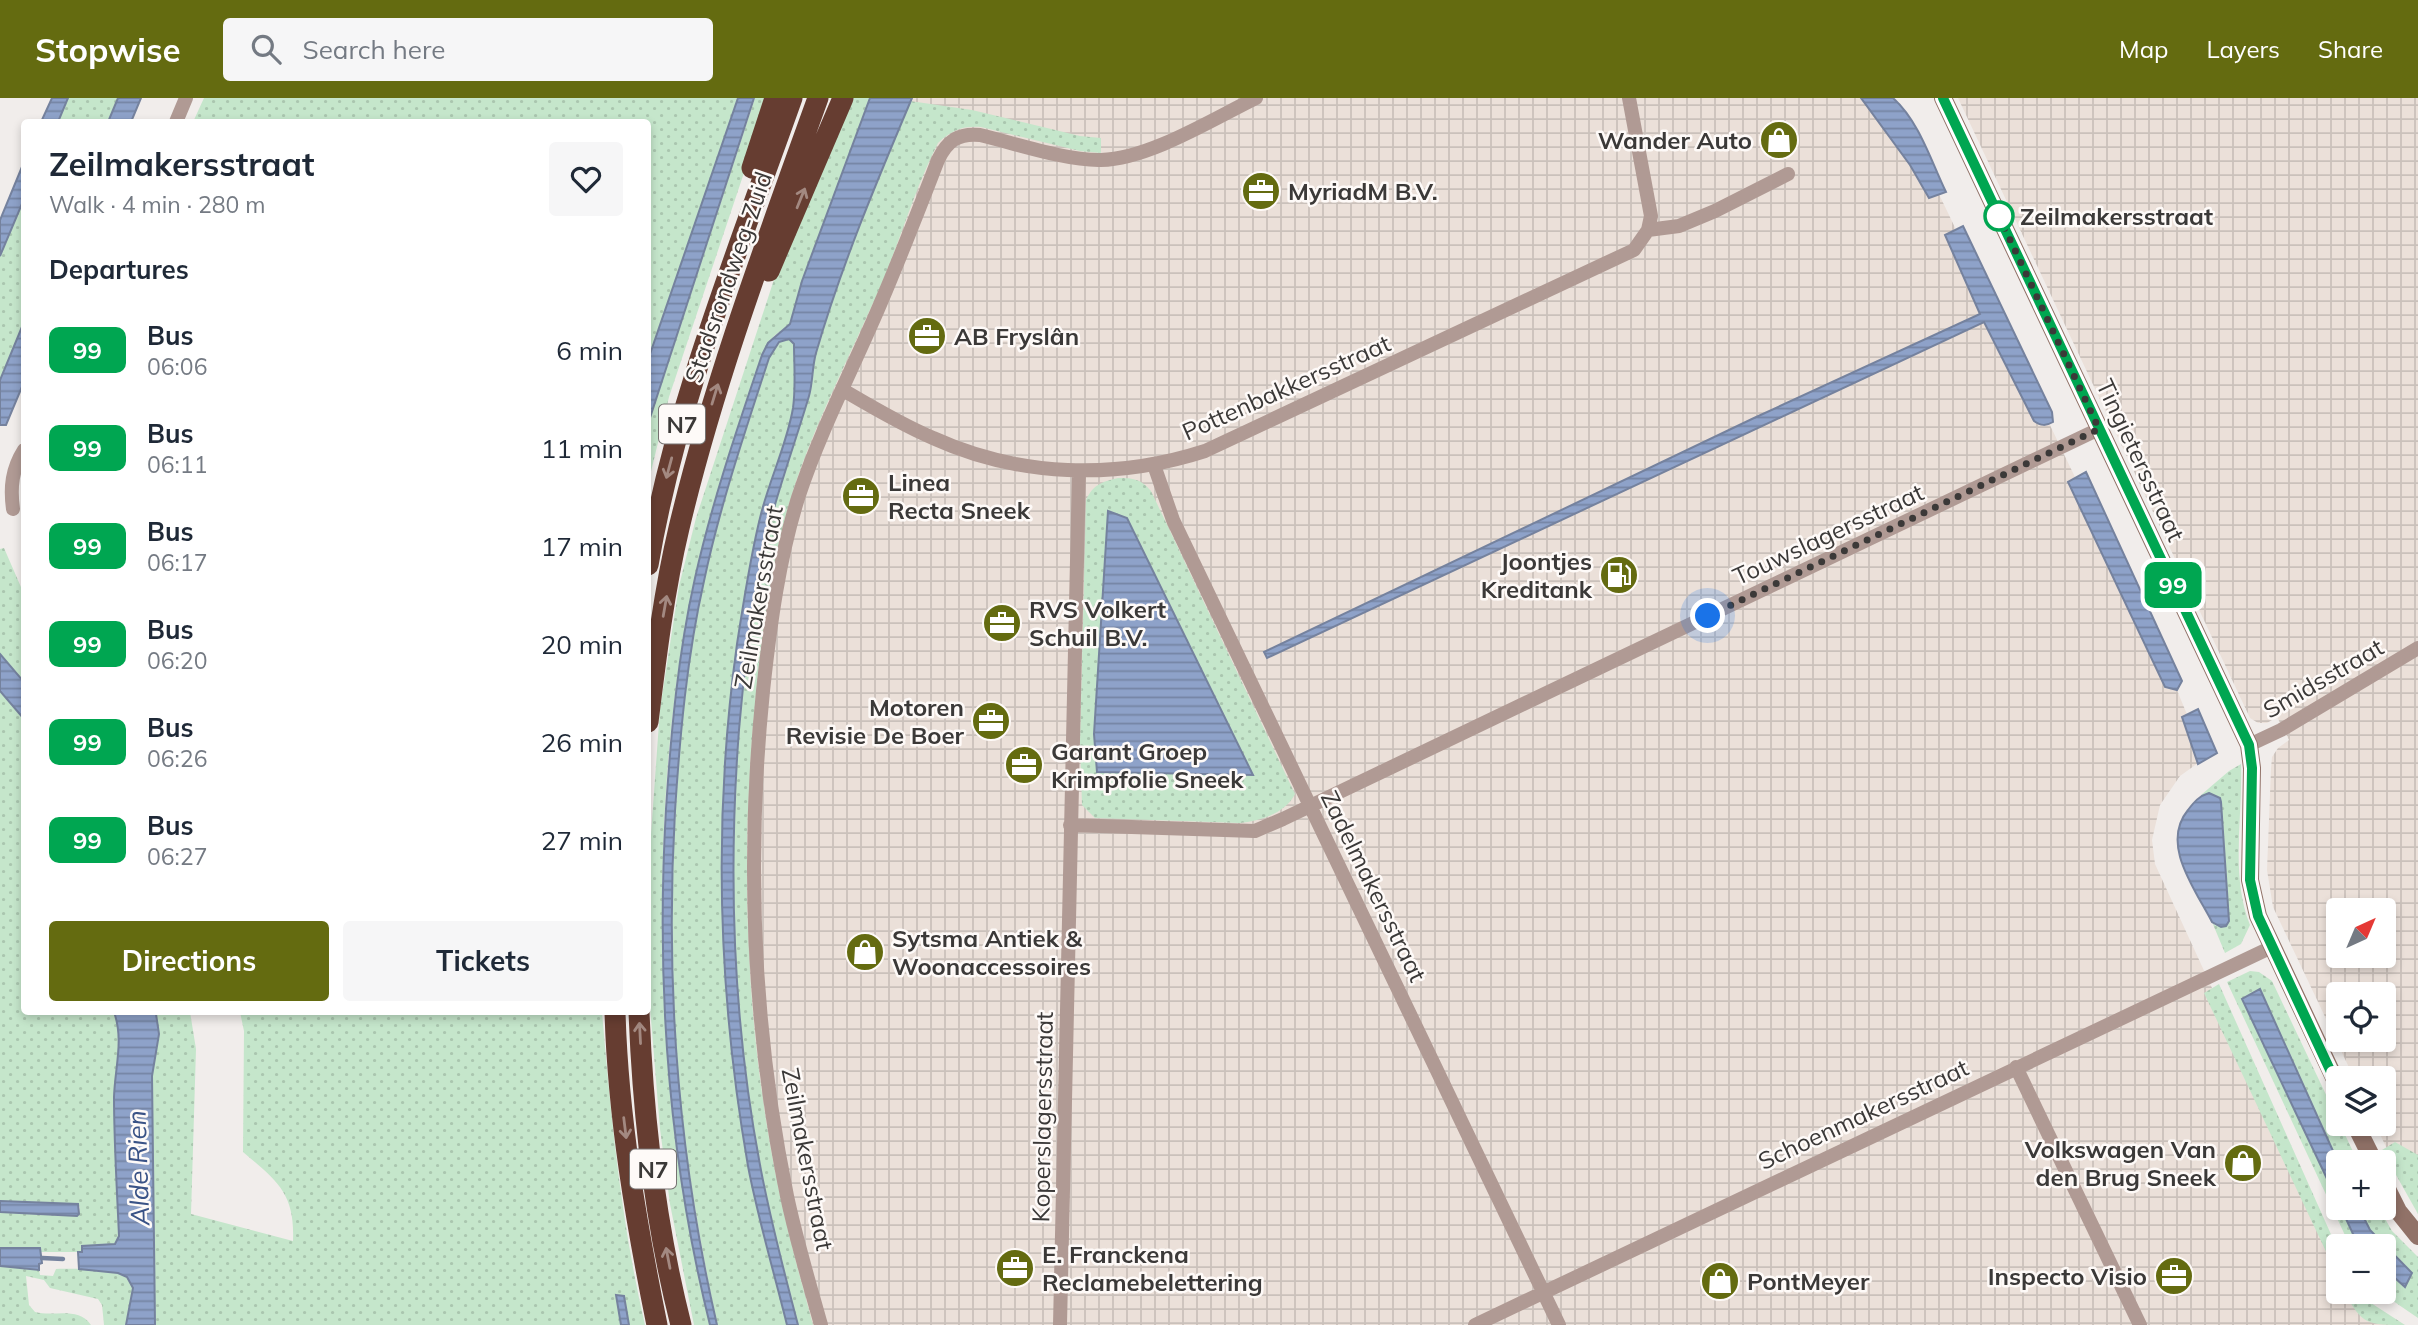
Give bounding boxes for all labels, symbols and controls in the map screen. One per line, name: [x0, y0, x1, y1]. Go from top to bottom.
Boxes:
search box: [223, 18, 713, 81]
text: Stopwise: [35, 29, 181, 70]
icon: search: [247, 30, 285, 68]
text: Search here: [303, 33, 445, 66]
text: Map: [2119, 34, 2168, 64]
text: Layers: [2206, 34, 2280, 64]
text: Share: [2318, 34, 2383, 64]
shop icon: Wander Auto: [1758, 119, 1800, 161]
place label: Wander Auto: [1598, 125, 1752, 155]
button: heart: [549, 142, 623, 216]
text: Zeilmakersstraat: [49, 143, 314, 184]
street label: Stadsrondweg-Zuid: [678, 168, 778, 386]
office icon: MyriadM B.V.: [1240, 170, 1282, 212]
place label: MyriadM B.V.: [1288, 176, 1438, 206]
one-way arrow: [795, 187, 808, 209]
text: Walk · 4 min · 280 m: [49, 190, 266, 219]
marker: Zeilmakersstraat: [1984, 201, 2014, 231]
place label: Zeilmakersstraat: [2020, 201, 2213, 231]
text: Departures: [49, 253, 189, 286]
office icon: AB Fryslân: [906, 315, 948, 357]
text: Bus: [147, 319, 193, 352]
place label: AB Fryslân: [954, 321, 1079, 351]
street label: Pottenbakkersstraat: [1177, 328, 1395, 446]
text: 6 min: [556, 334, 623, 367]
text: 99: [73, 335, 102, 365]
text: 06:06: [147, 352, 207, 381]
street label: Tingietersstraat: [2090, 374, 2192, 546]
one-way arrow: [710, 384, 723, 406]
road number: N7: [659, 404, 705, 444]
text: Bus: [147, 417, 193, 450]
text: 11 min: [541, 432, 623, 465]
text: 99: [73, 433, 102, 463]
text: 06:11: [147, 450, 207, 479]
one-way arrow: [662, 456, 675, 479]
place label: Linea Recta Sneek: [888, 467, 1031, 525]
office icon: Linea Recta Sneek: [840, 475, 882, 517]
street label: Touwslagersstraat: [1728, 477, 1928, 591]
street label: Zeilmakersstraat: [727, 503, 789, 691]
text: Bus: [147, 515, 193, 548]
text: 17 min: [541, 530, 623, 563]
text: 99: [73, 531, 102, 561]
place label: Joontjes Kreditank: [1481, 546, 1593, 604]
text: 06:17: [147, 548, 207, 577]
fuel station icon: Joontjes Kreditank: [1598, 554, 1640, 596]
line badge: 99: [2142, 562, 2204, 608]
text: 99: [2159, 570, 2187, 600]
place label: RVS Volkert Schuil B.V.: [1029, 594, 1166, 652]
one-way arrow: [658, 595, 672, 618]
your location: [1690, 598, 1725, 633]
office icon: RVS Volkert Schuil B.V.: [981, 602, 1023, 644]
text: Bus: [147, 613, 193, 646]
text: 20 min: [541, 628, 623, 661]
text: 99: [73, 629, 102, 659]
street label: Smidsstraat: [2257, 632, 2389, 724]
text: 06:20: [147, 646, 207, 675]
place label: Motoren Revisie De Boer: [786, 692, 965, 750]
office icon: Motoren Revisie De Boer: [970, 700, 1012, 742]
text: Bus: [147, 711, 193, 744]
text: 26 min: [541, 726, 623, 759]
text: 99: [73, 727, 102, 757]
place label: Garant Groep Krimpfolie Sneek: [1051, 736, 1244, 794]
text: 06:26: [147, 744, 207, 773]
office icon: Garant Groep Krimpfolie Sneek: [1003, 744, 1045, 786]
street label: Zadelmakersstraat: [1315, 786, 1433, 986]
text: Bus: [147, 809, 193, 842]
text: 27 min: [541, 824, 623, 857]
text: 99: [73, 825, 102, 855]
text: 06:27: [147, 842, 207, 871]
north arrow: [2326, 898, 2396, 968]
map controls: [2326, 898, 2396, 1304]
button: Directions: [49, 921, 329, 1001]
button: Tickets: [343, 921, 623, 1001]
place label: Sytsma Antiek & Woonaccessoires: [892, 923, 1091, 981]
shop icon: Sytsma Antiek & Woonaccessoires: [844, 931, 886, 973]
button: locate: [2326, 982, 2396, 1052]
street label: Koperslagersstraat: [1025, 1011, 1059, 1223]
one-way arrow: [633, 1021, 646, 1044]
street label: Schoenmakersstraat: [1753, 1052, 1973, 1176]
street label: Zeilmakersstraat: [776, 1065, 840, 1253]
button: layers: [2326, 1066, 2396, 1136]
water label: Alde Rien: [119, 1110, 157, 1227]
one-way arrow: [618, 1116, 631, 1139]
place label: Volkswagen Van den Brug Sneek: [2024, 1134, 2217, 1192]
shop icon: Volkswagen Van den Brug Sneek: [2222, 1142, 2264, 1184]
road number: N7: [630, 1150, 676, 1188]
button: +: [2326, 1150, 2396, 1220]
button: −: [2326, 1234, 2396, 1304]
place label: E. Franckena Reclamebelettering: [1042, 1239, 1263, 1297]
one-way arrow: [660, 1247, 674, 1270]
office icon: E. Franckena Reclamebelettering: [994, 1247, 1036, 1289]
office icon: Inspecto Visio: [2153, 1255, 2195, 1297]
shop icon: PontMeyer: [1699, 1260, 1741, 1302]
place label: Inspecto Visio: [1988, 1261, 2147, 1291]
place label: PontMeyer: [1747, 1266, 1870, 1296]

